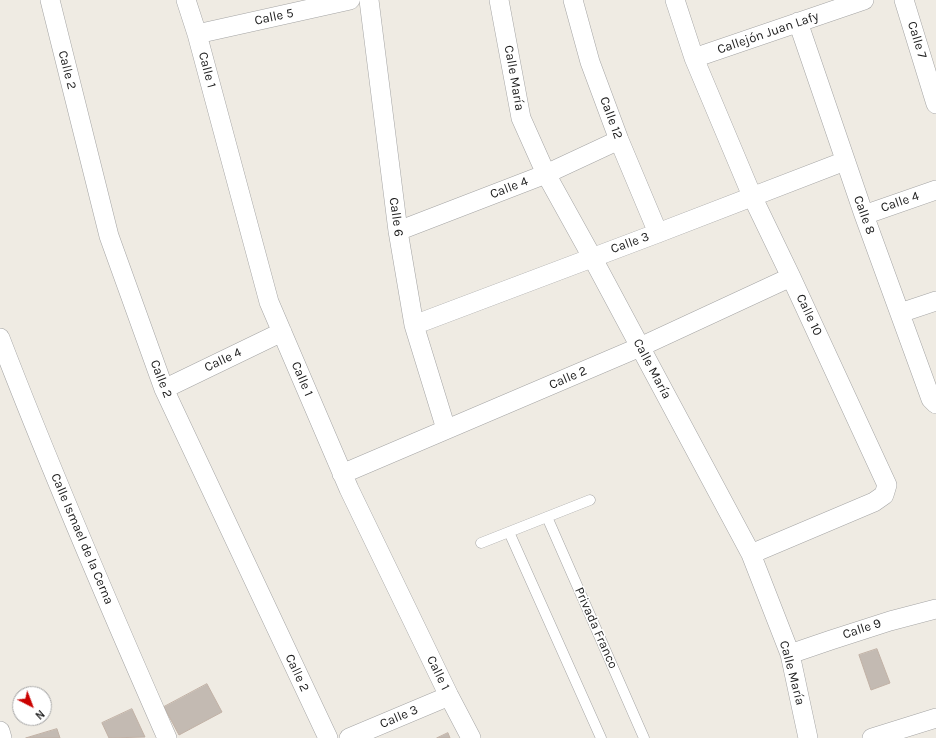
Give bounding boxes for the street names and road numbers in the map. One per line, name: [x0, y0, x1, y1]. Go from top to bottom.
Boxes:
street label: Calle 5: [253, 5, 295, 29]
street label: Callejón Juan Lafy: [715, 8, 821, 58]
street label: Calle 7: [904, 19, 930, 61]
street label: Calle María: [501, 44, 527, 112]
street label: Calle 2: [55, 49, 79, 91]
street label: Calle 1: [195, 50, 219, 90]
street label: Calle 12: [596, 95, 626, 141]
street label: Calle 4: [488, 174, 530, 202]
street label: Calle 4: [879, 188, 921, 216]
street label: Calle 8: [850, 193, 878, 237]
street label: Calle 6: [386, 196, 406, 238]
street label: Calle 3: [609, 229, 651, 257]
street label: Calle 10: [793, 292, 825, 338]
street label: Calle María: [630, 336, 674, 402]
street label: Calle 4: [202, 345, 244, 375]
street label: Calle 2: [147, 358, 175, 400]
street label: Calle 1: [288, 359, 316, 399]
street label: Calle 2: [547, 363, 589, 393]
street label: Calle Ismael de la Cerna: [47, 471, 117, 607]
street label: Privada Franco: [571, 585, 621, 671]
street label: Calle 9: [841, 615, 883, 643]
street label: Calle María: [776, 639, 808, 707]
street label: Calle 2: [282, 652, 312, 694]
street label: Calle 1: [423, 653, 453, 693]
street label: Calle 3: [378, 702, 420, 732]

